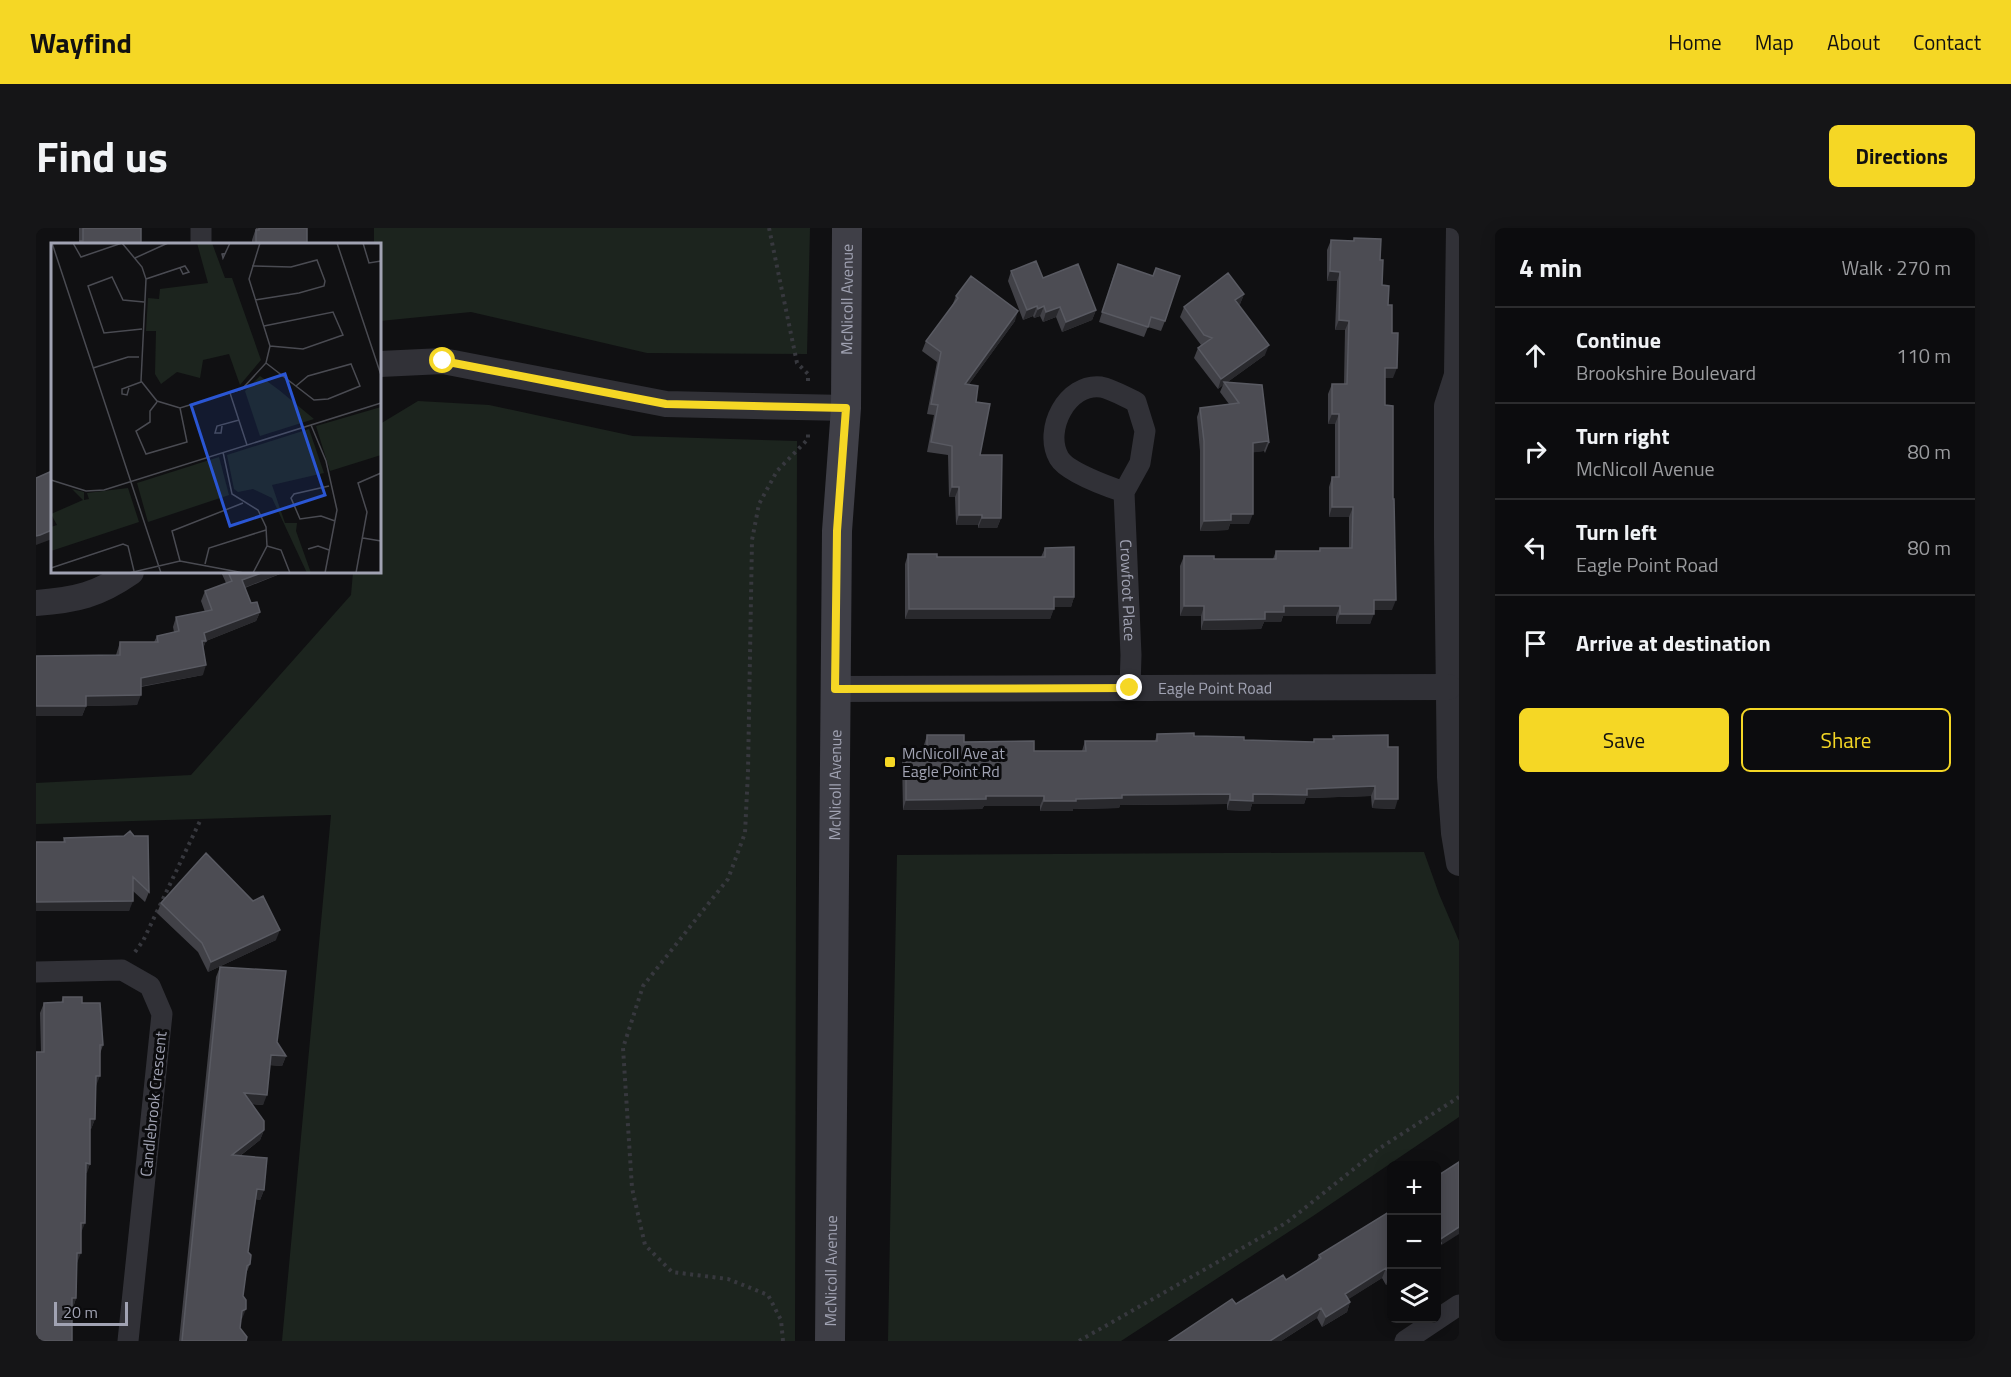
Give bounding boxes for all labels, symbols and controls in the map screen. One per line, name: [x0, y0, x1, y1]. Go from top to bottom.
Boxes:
text: Wayfind: [30, 21, 132, 64]
text: Home: [1668, 26, 1722, 58]
text: Map: [1755, 26, 1794, 58]
text: About: [1827, 26, 1880, 58]
text: Contact: [1913, 26, 1981, 58]
text: Find us: [36, 124, 168, 188]
button: Directions: [1829, 125, 1975, 187]
inset map: [51, 243, 381, 573]
street label: McNicoll Avenue: [834, 244, 859, 355]
text: 4 min: [1519, 248, 1582, 287]
text: Walk · 270 m: [1842, 252, 1951, 283]
text: Continue: [1576, 323, 1661, 357]
icon: ahead: [1519, 339, 1552, 372]
text: 110 m: [1896, 340, 1951, 371]
route start: [429, 347, 455, 373]
text: Brookshire Boulevard: [1576, 357, 1756, 388]
text: Turn right: [1576, 419, 1670, 453]
icon: right: [1519, 435, 1552, 468]
text: 80 m: [1907, 436, 1951, 467]
text: McNicoll Avenue: [1576, 453, 1715, 484]
text: Turn left: [1576, 515, 1657, 549]
icon: left: [1519, 531, 1552, 564]
text: 80 m: [1907, 532, 1951, 563]
street label: Crowfoot Place: [1114, 539, 1142, 642]
text: Eagle Point Road: [1576, 549, 1719, 580]
text: Arrive at destination: [1576, 626, 1771, 660]
icon: arrive: [1519, 627, 1552, 660]
route end: [1116, 674, 1142, 700]
street label: Eagle Point Road: [1158, 676, 1272, 700]
button: Save: [1519, 708, 1729, 772]
button: Share: [1741, 708, 1951, 772]
street label: McNicoll Avenue: [822, 729, 847, 841]
place label: McNicoll Ave at Eagle Point Rd: [902, 741, 1005, 783]
marker: McNicoll Ave at Eagle Point Rd: [883, 755, 897, 769]
street label: Candlebrook Crescent: [133, 1030, 173, 1178]
map controls: [1387, 1161, 1441, 1323]
button: +: [1387, 1161, 1441, 1215]
street label: McNicoll Avenue: [818, 1215, 843, 1327]
button: −: [1387, 1215, 1441, 1269]
button: layers: [1387, 1269, 1441, 1323]
scale bar: [54, 1299, 128, 1326]
text: 20 m: [63, 1300, 98, 1324]

